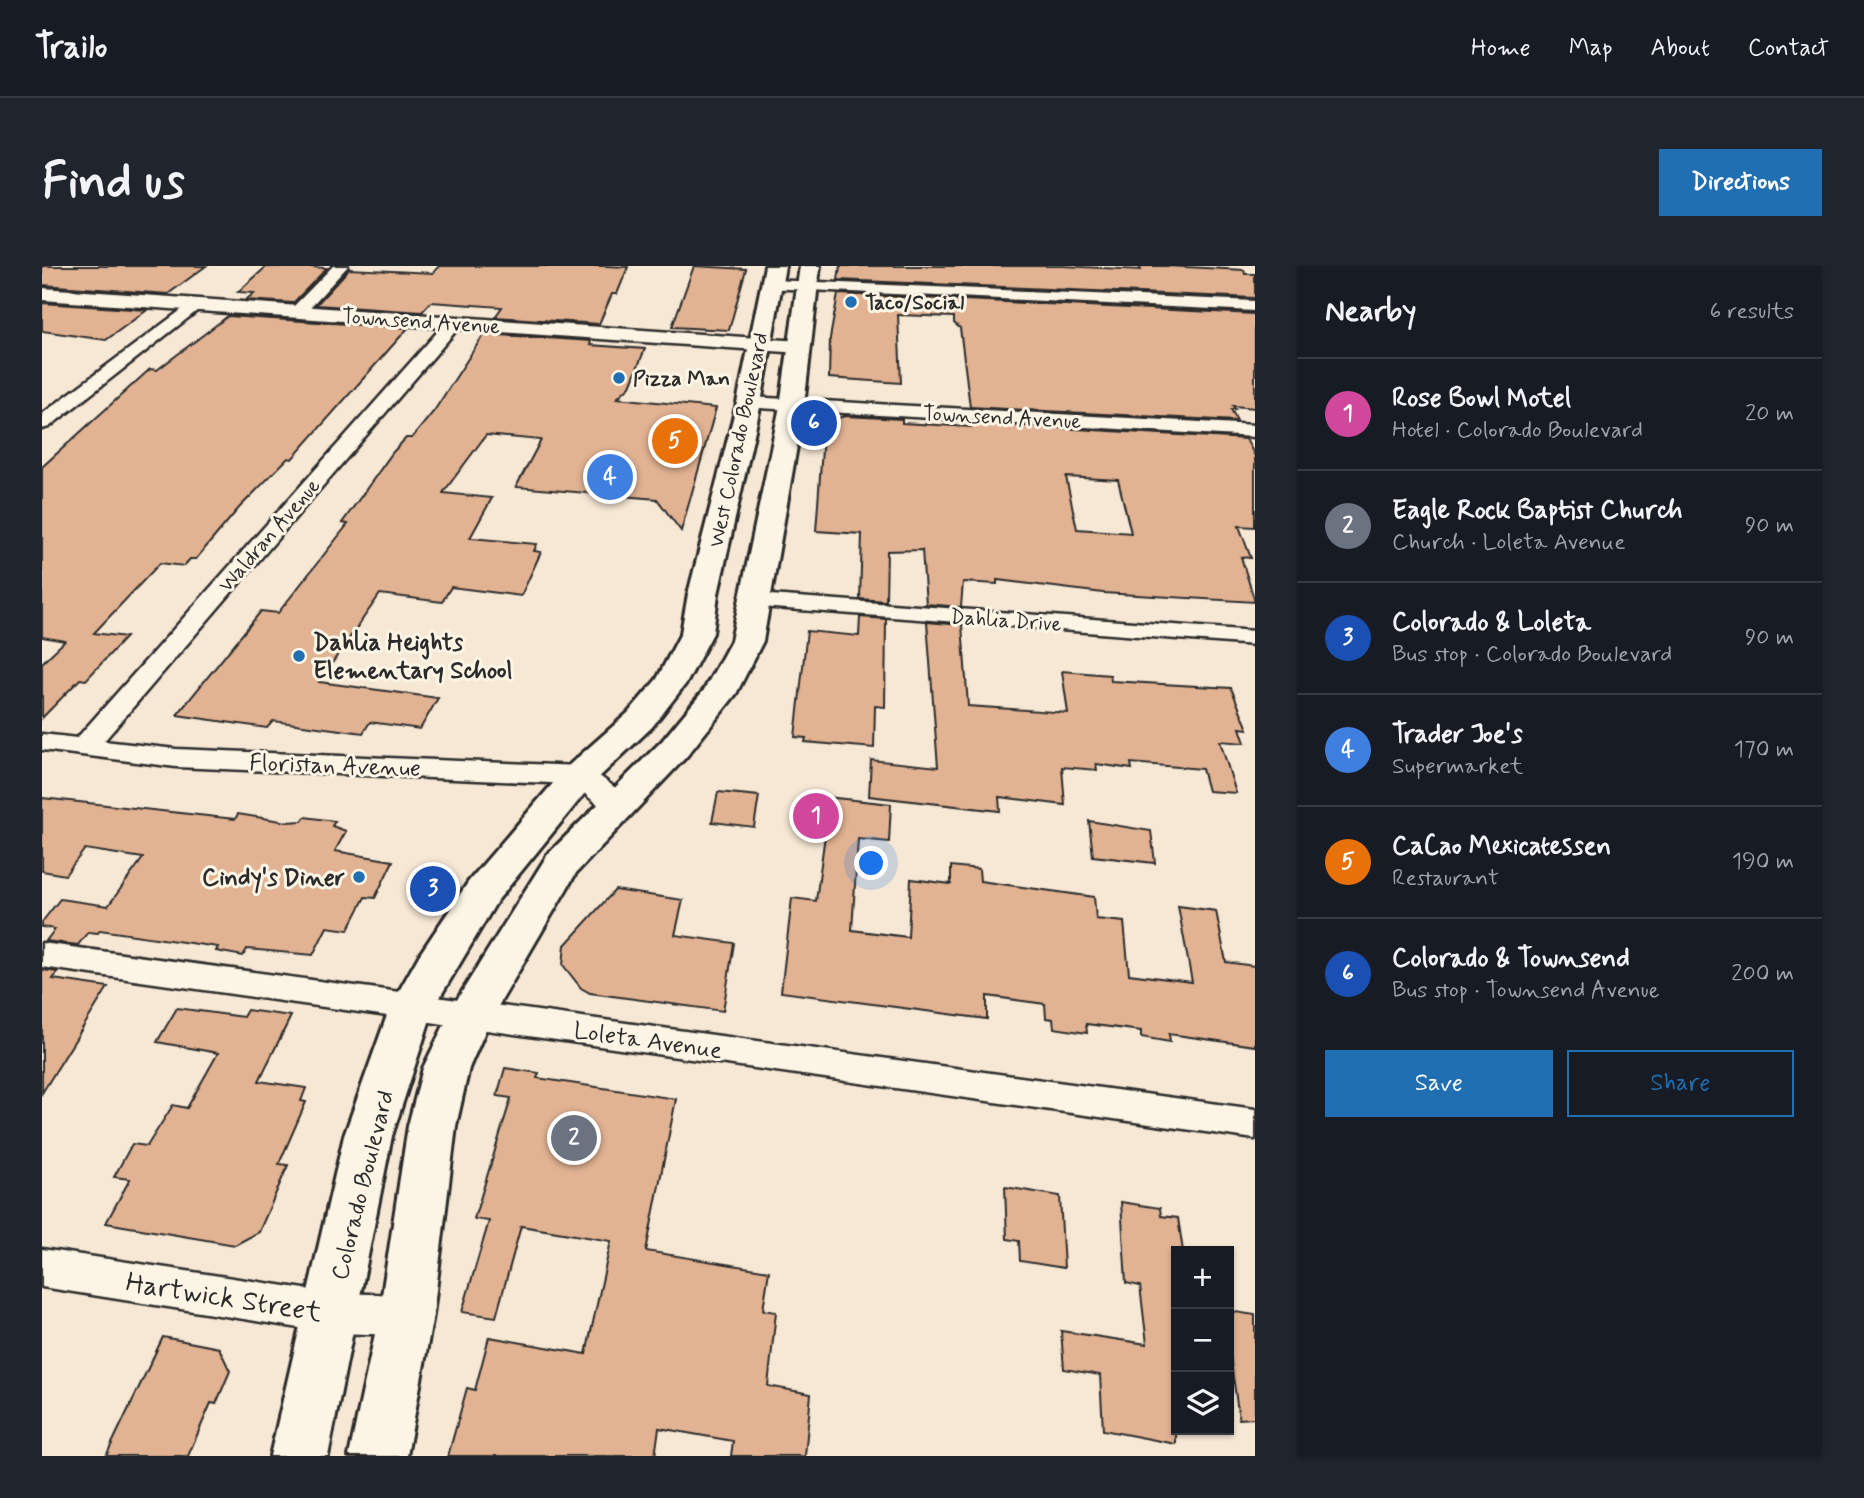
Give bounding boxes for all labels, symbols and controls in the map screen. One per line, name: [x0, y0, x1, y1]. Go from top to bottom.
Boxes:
text: Trailo: [35, 26, 107, 70]
text: Home: [1471, 33, 1531, 64]
text: Map: [1569, 33, 1613, 64]
text: About: [1651, 33, 1710, 64]
text: Contact: [1748, 33, 1829, 64]
button: Directions: [1659, 149, 1822, 216]
text: Find us: [42, 150, 185, 215]
place label: Taco/Social: [865, 289, 964, 317]
text: Nearby: [1325, 292, 1416, 331]
marker: Taco/Social: [843, 294, 859, 310]
text: 6 results: [1710, 297, 1794, 327]
street label: Townsend Avenue: [341, 302, 501, 342]
street label: West Colorado Boulevard: [703, 330, 775, 550]
place label: Pizza Man: [633, 365, 730, 393]
marker: Pizza Man: [611, 370, 627, 386]
text: Rose Bowl Motel: [1392, 382, 1571, 416]
pin: 6: [791, 397, 837, 449]
text: 1: [1343, 399, 1353, 429]
text: 20 m: [1745, 399, 1794, 429]
street label: Townsend Avenue: [922, 400, 1082, 436]
pin: 5: [652, 415, 698, 467]
text: Hotel · Colorado Boulevard: [1392, 416, 1643, 446]
pin: 4: [587, 451, 633, 503]
street label: Waldran Avenue: [212, 473, 327, 599]
text: Eagle Rock Baptist Church: [1392, 494, 1682, 528]
text: 2: [1342, 511, 1354, 541]
text: 90 m: [1745, 511, 1794, 541]
text: Church · Loleta Avenue: [1392, 528, 1626, 558]
street label: Dahlia Drive: [949, 603, 1063, 639]
text: Colorado & Loleta: [1392, 606, 1591, 640]
text: 3: [1343, 623, 1353, 653]
text: 90 m: [1745, 623, 1794, 653]
place label: Dahlia Heights Elementary School: [313, 628, 513, 687]
text: Bus stop · Colorado Boulevard: [1392, 640, 1672, 670]
marker: Dahlia Heights Elementary School: [291, 648, 307, 664]
text: Trader Joe's: [1392, 718, 1523, 752]
text: 4: [1341, 735, 1355, 765]
text: 170 m: [1734, 735, 1794, 765]
street label: Floristan Avenue: [249, 748, 421, 785]
text: Supermarket: [1392, 752, 1523, 782]
pin: 1: [793, 790, 839, 842]
text: CaCao Mexicatessen: [1392, 830, 1611, 864]
your location: [854, 846, 888, 880]
text: 5: [1341, 847, 1355, 877]
text: 190 m: [1732, 847, 1794, 877]
place label: Cindy's Diner: [202, 863, 345, 894]
pin: 3: [410, 863, 456, 915]
text: Restaurant: [1392, 864, 1499, 894]
marker: Cindy's Diner: [351, 869, 367, 885]
text: Colorado & Townsend: [1392, 942, 1630, 976]
text: 6: [1342, 959, 1354, 989]
text: 200 m: [1731, 959, 1794, 989]
text: Bus stop · Townsend Avenue: [1392, 976, 1660, 1006]
street label: Loleta Avenue: [572, 1016, 724, 1067]
button: Save: [1325, 1050, 1553, 1117]
button: Share: [1567, 1050, 1794, 1117]
street label: Colorado Boulevard: [325, 1087, 402, 1284]
pin: 2: [551, 1112, 597, 1164]
map controls: [1171, 1246, 1234, 1435]
button: +: [1171, 1246, 1234, 1309]
street label: Hartwick Street: [123, 1265, 325, 1332]
button: −: [1171, 1309, 1234, 1372]
button: layers: [1171, 1372, 1234, 1435]

